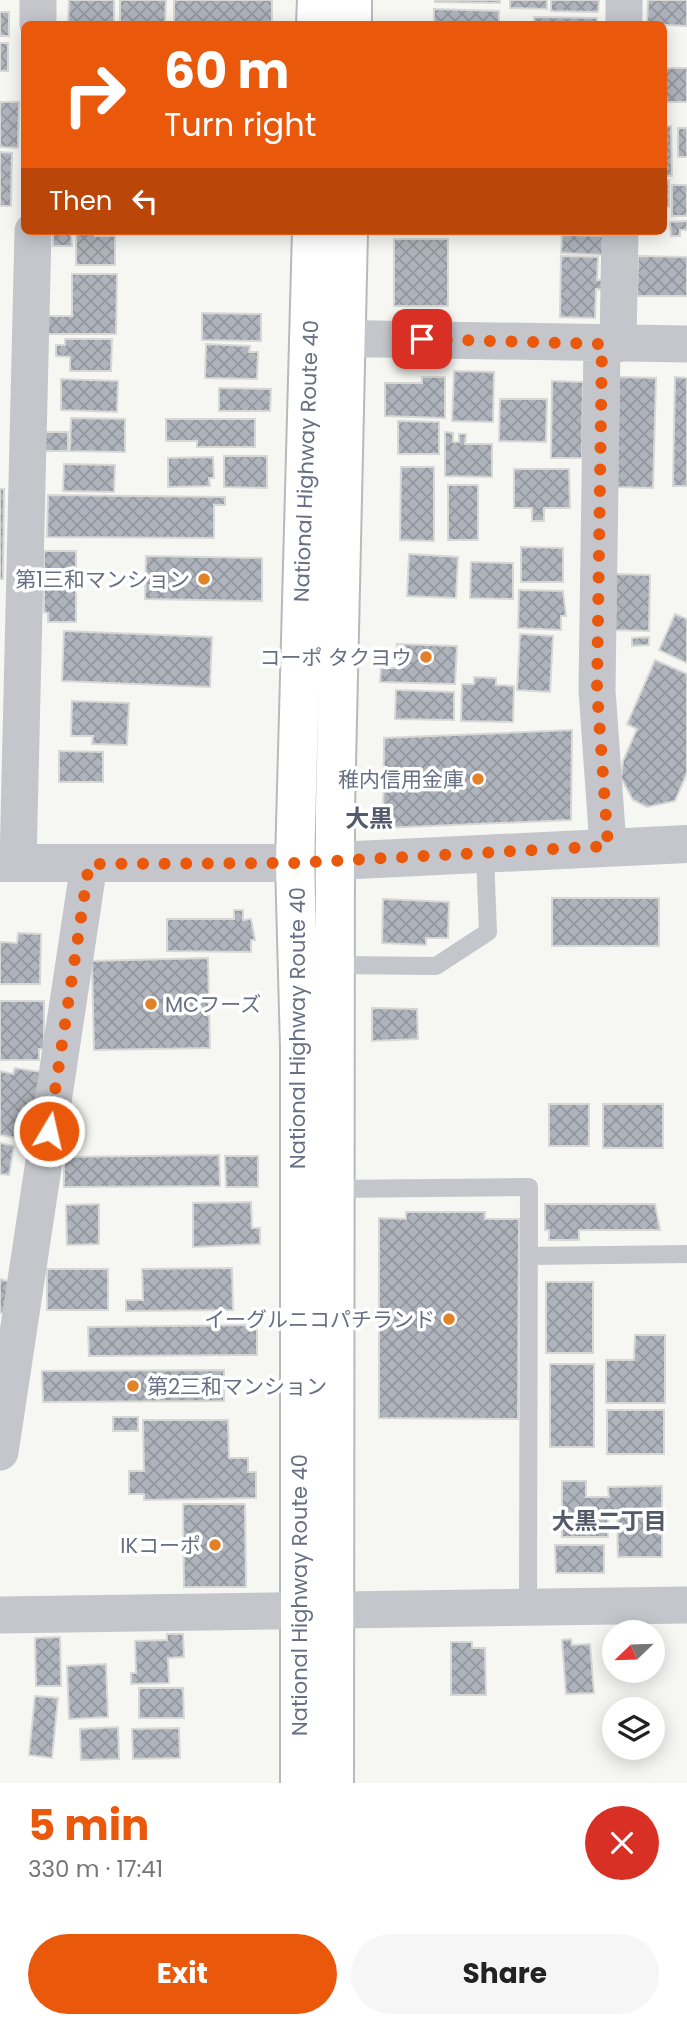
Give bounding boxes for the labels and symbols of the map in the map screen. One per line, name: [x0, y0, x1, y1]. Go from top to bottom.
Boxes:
pin: [392, 309, 452, 369]
street label: National Highway Route 40: [287, 320, 325, 602]
place label: 第1三和マンション: [15, 565, 190, 594]
marker: 第1三和マンション: [196, 571, 212, 587]
place label: コーポ タクヨウ: [259, 643, 412, 672]
marker: コーポ タクヨウ: [418, 649, 434, 665]
place label: 稚内信用金庫: [338, 765, 464, 794]
marker: 稚内信用金庫: [470, 771, 486, 787]
district label: 大黒: [345, 802, 393, 835]
street label: National Highway Route 40: [283, 887, 312, 1169]
place label: MCフーズ: [165, 990, 261, 1019]
marker: MCフーズ: [143, 996, 159, 1012]
position arrow: [12, 1094, 86, 1168]
place label: イーグルニコパチランド: [204, 1305, 435, 1334]
marker: イーグルニコパチランド: [441, 1311, 457, 1327]
place label: 第2三和マンション: [147, 1372, 327, 1401]
marker: 第2三和マンション: [125, 1378, 141, 1394]
street label: National Highway Route 40: [285, 1454, 314, 1736]
district label: 大黒二丁目: [552, 1505, 667, 1537]
place label: IKコーポ: [120, 1531, 201, 1560]
marker: IKコーポ: [207, 1537, 223, 1553]
north arrow: [602, 1620, 665, 1684]

